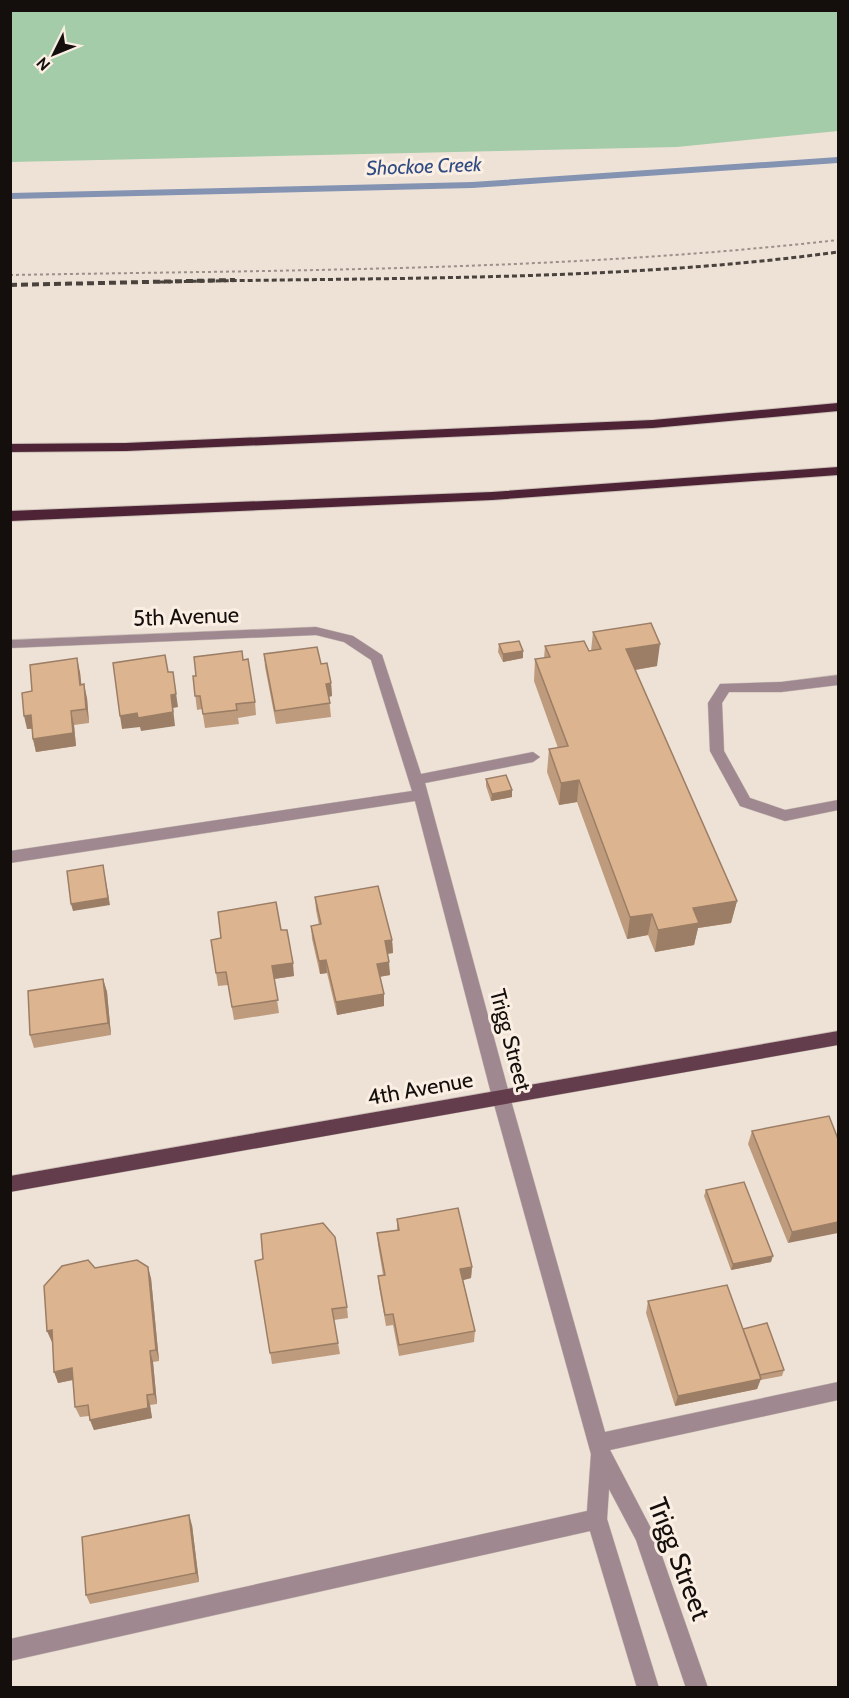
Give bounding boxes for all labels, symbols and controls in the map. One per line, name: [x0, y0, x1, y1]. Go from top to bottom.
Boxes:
north arrow: [24, 24, 84, 84]
text: N: [33, 53, 54, 75]
water label: Shockoe Creek: [366, 152, 484, 180]
street label: 5th Avenue: [133, 601, 239, 632]
street label: Trigg Street: [484, 986, 537, 1095]
street label: 4th Avenue: [365, 1066, 475, 1111]
street label: Trigg Street: [641, 1493, 718, 1625]

